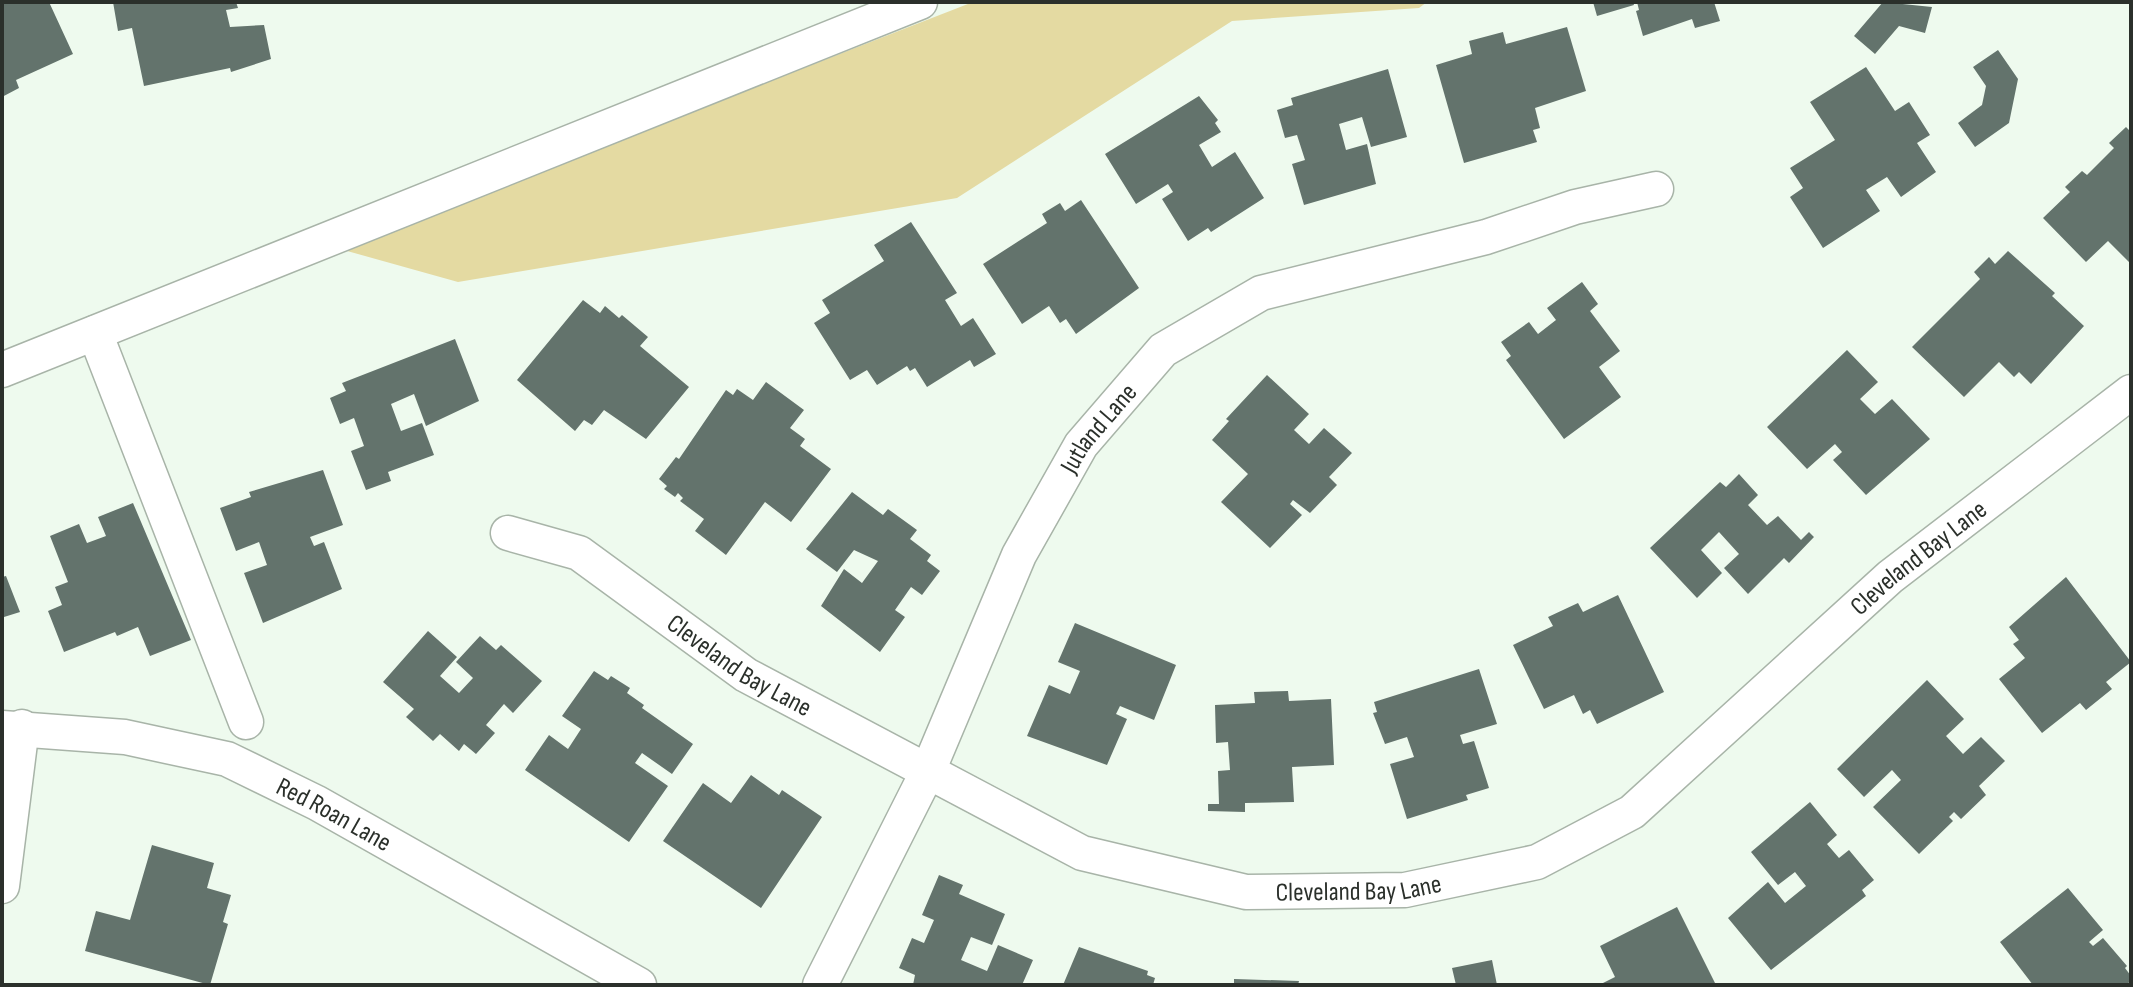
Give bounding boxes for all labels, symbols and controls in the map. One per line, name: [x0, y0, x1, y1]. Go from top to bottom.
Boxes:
street label: Jutland Lane: [1054, 378, 1144, 480]
street label: Cleveland Bay Lane: [1845, 494, 1993, 622]
street label: Cleveland Bay Lane: [660, 609, 817, 724]
street label: Red Roan Lane: [271, 772, 396, 859]
street label: Cleveland Bay Lane: [1275, 869, 1444, 909]

